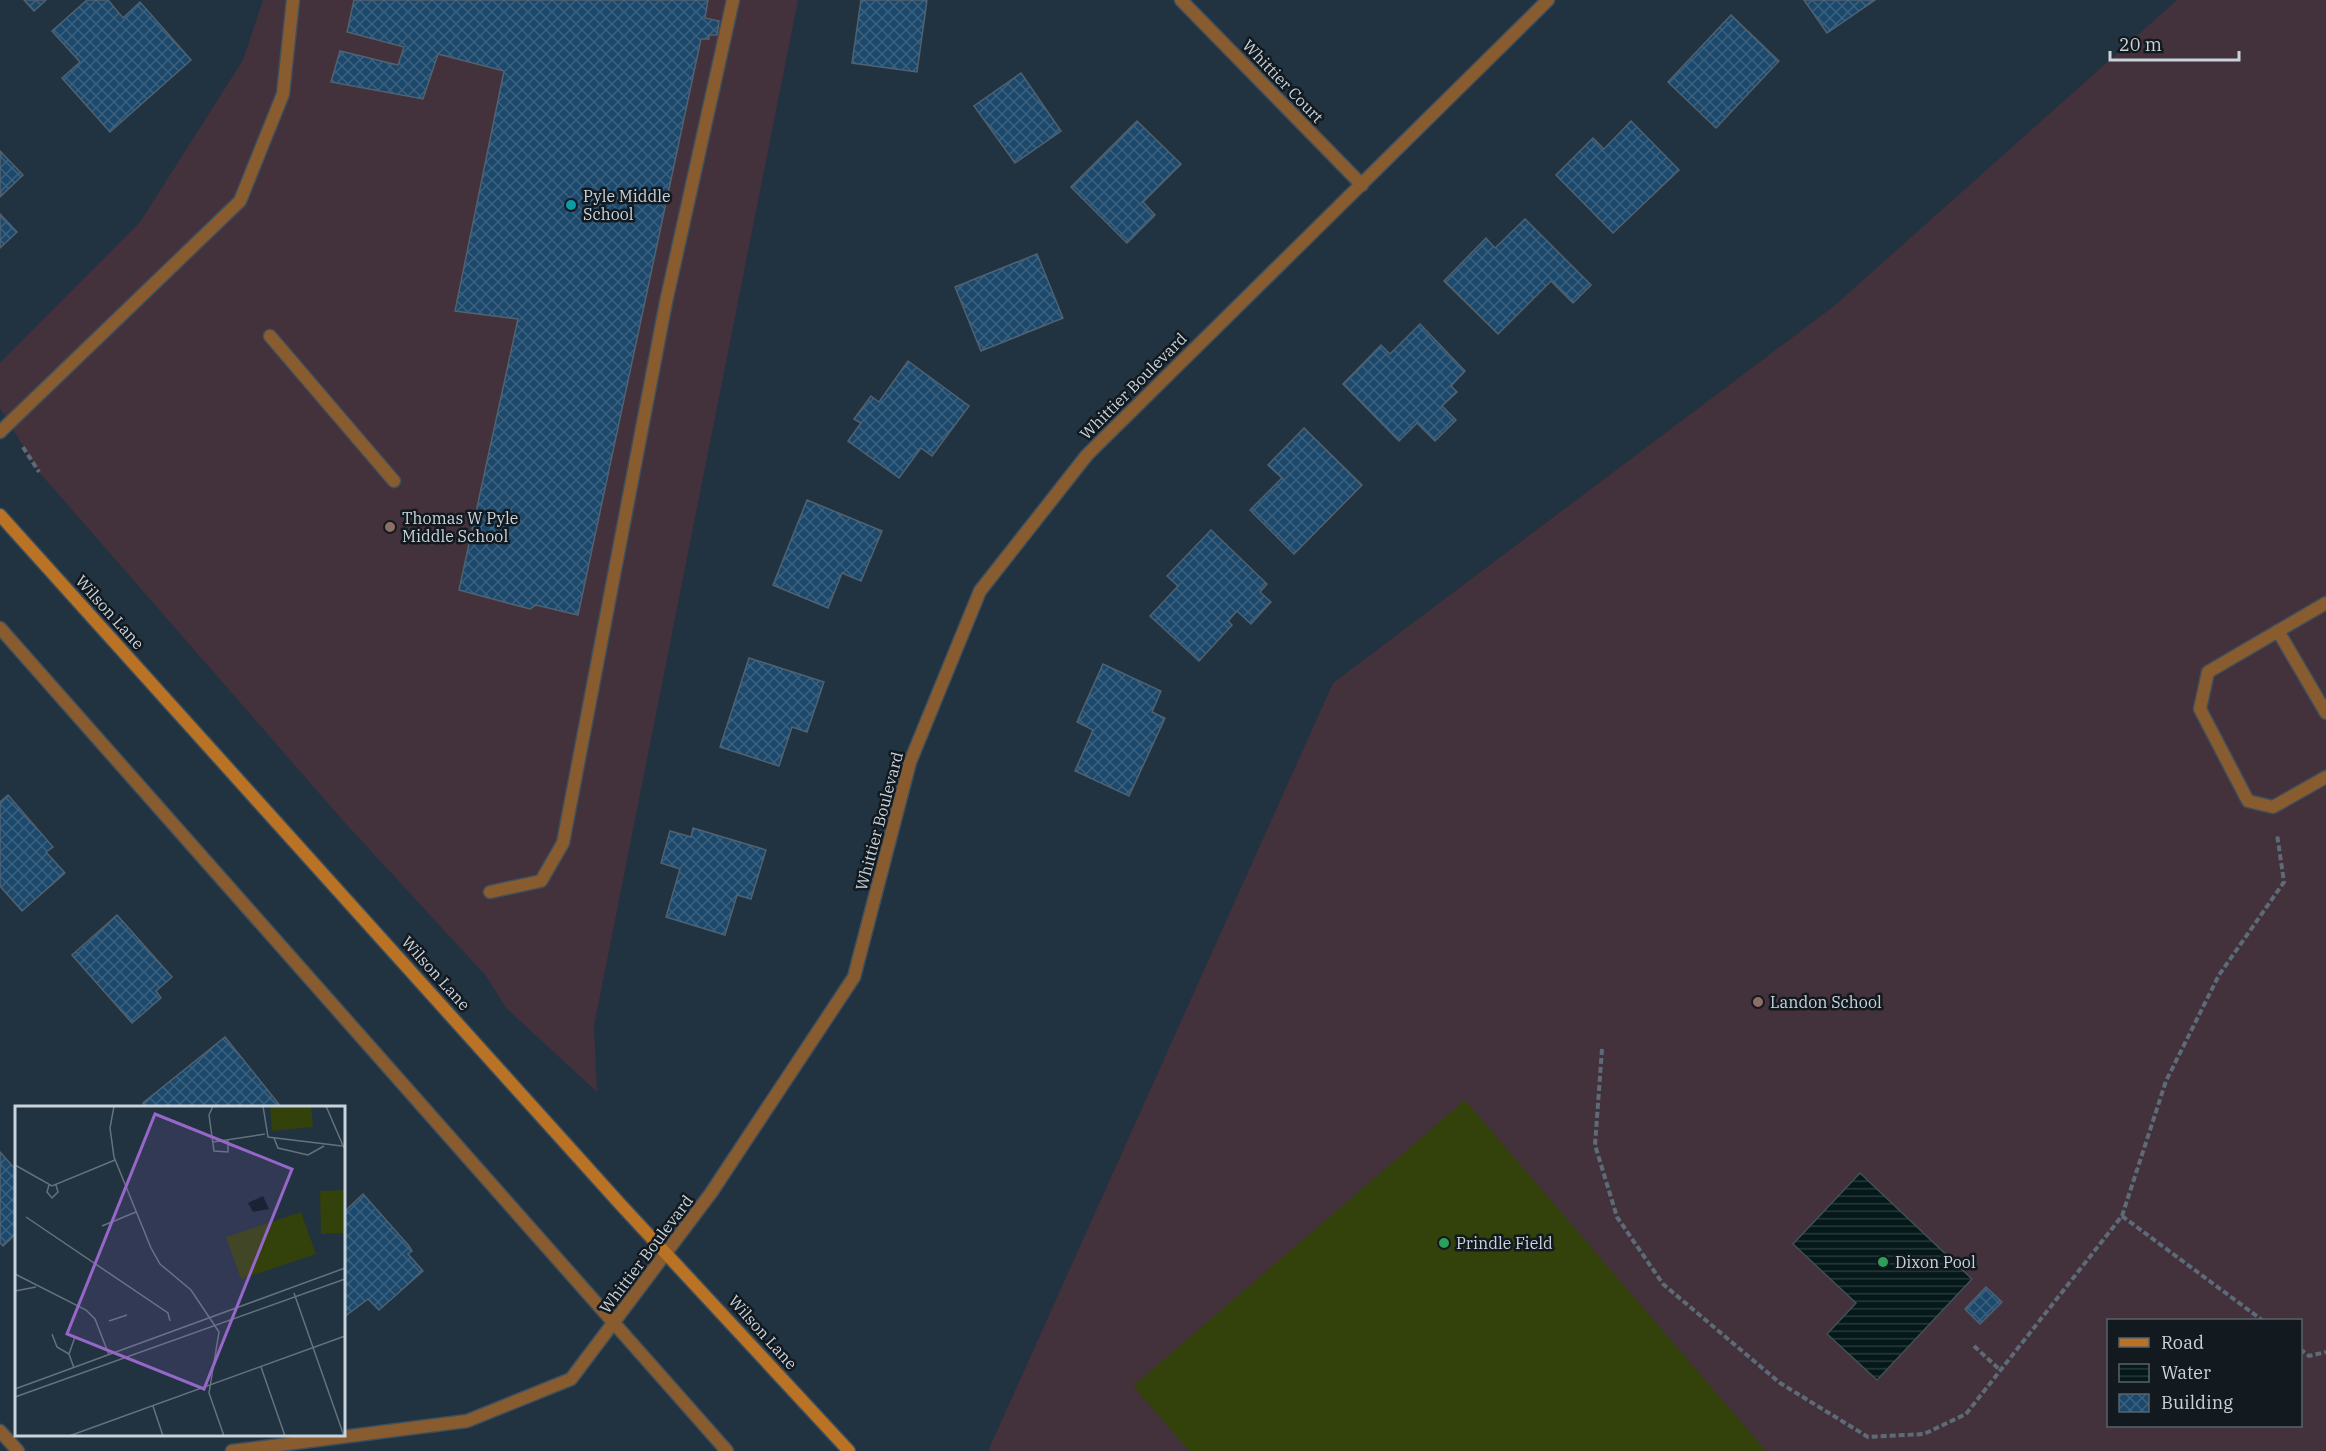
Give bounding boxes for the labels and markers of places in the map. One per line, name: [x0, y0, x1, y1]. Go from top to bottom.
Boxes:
place label: Pyle Middle School: [583, 186, 671, 224]
marker: Pyle Middle School: [564, 198, 578, 212]
place label: Thomas W Pyle Middle School: [402, 508, 518, 546]
marker: Thomas W Pyle Middle School: [383, 520, 397, 534]
place label: Landon School: [1770, 992, 1882, 1012]
marker: Landon School: [1751, 995, 1765, 1009]
place label: Prindle Field: [1456, 1233, 1553, 1253]
marker: Prindle Field: [1437, 1236, 1451, 1250]
place label: Dixon Pool: [1895, 1252, 1976, 1272]
marker: Dixon Pool: [1876, 1255, 1890, 1269]

